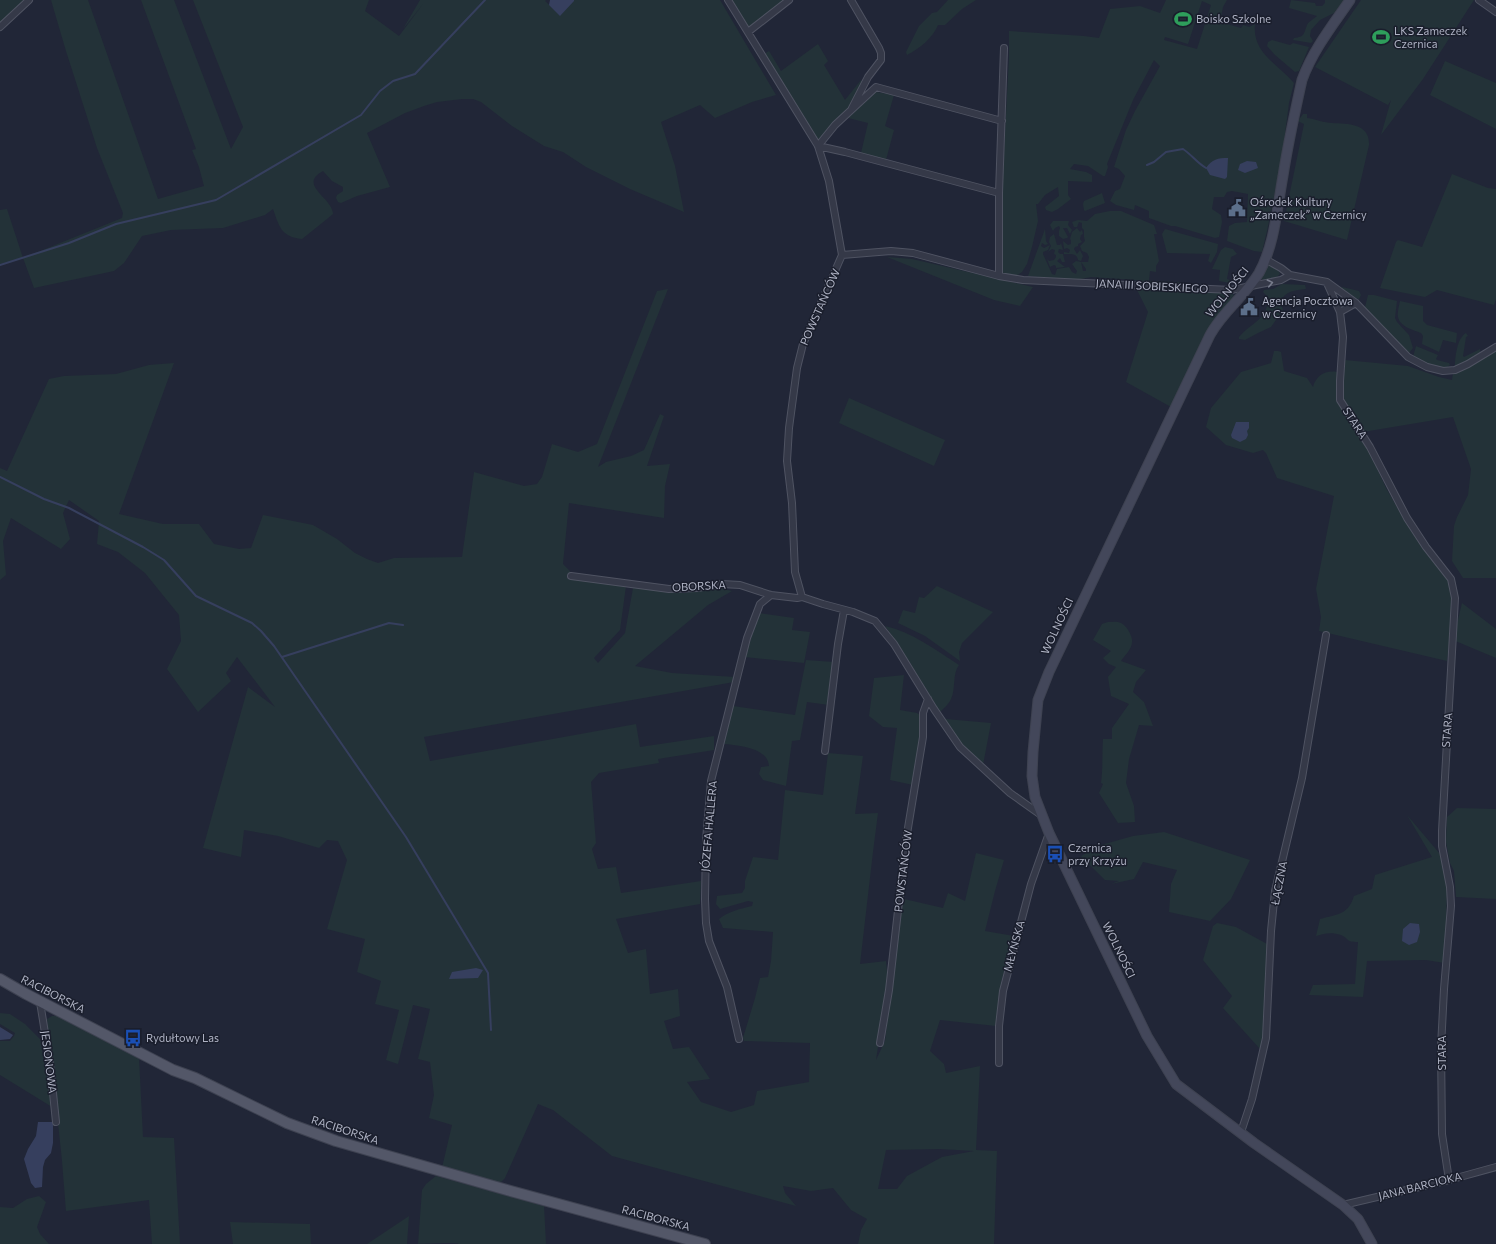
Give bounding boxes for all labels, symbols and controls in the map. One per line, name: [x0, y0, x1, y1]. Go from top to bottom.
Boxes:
sports icon: Boisko Szkolne: [1173, 9, 1193, 29]
place label: Boisko Szkolne: [1196, 12, 1271, 25]
place label: LKS Zameczek Czernica: [1394, 24, 1467, 50]
sports icon: LKS Zameczek Czernica: [1371, 27, 1391, 47]
place label: Ośrodek Kultury „Zameczek” w Czernicy: [1250, 195, 1367, 221]
public building icon: Ośrodek Kultury „Zameczek” w Czernicy: [1227, 198, 1247, 218]
street label: WOLNOŚCI: [1202, 263, 1251, 319]
street label: POWSTAŃCÓW: [796, 266, 842, 347]
street label: JANA III SOBIESKIEGO: [1095, 276, 1209, 296]
one-way arrow: [1266, 279, 1273, 287]
place label: Agencja Pocztowa w Czernicy: [1262, 294, 1353, 320]
public building icon: Agencja Pocztowa w Czernicy: [1239, 297, 1259, 317]
street label: STARA: [1340, 405, 1371, 441]
street label: OBORSKA: [672, 578, 727, 593]
street label: WOLNOŚCI: [1037, 595, 1075, 656]
street label: STARA: [1439, 712, 1454, 748]
street label: JÓZEFA HALLERA: [697, 779, 720, 872]
street label: POWSTAŃCÓW: [890, 829, 914, 913]
place label: Czernica przy Krzyżu: [1068, 841, 1127, 867]
bus stop icon: Czernica przy Krzyżu: [1045, 844, 1065, 864]
street label: ŁĄCZNA: [1268, 859, 1289, 907]
street label: MŁYŃSKA: [999, 918, 1027, 973]
street label: WOLNOŚCI: [1100, 919, 1139, 980]
street label: RACIBORSKA: [19, 972, 88, 1015]
bus stop icon: Rydułtowy Las: [123, 1028, 143, 1048]
street label: JESIONOWA: [38, 1030, 60, 1095]
place label: Rydułtowy Las: [146, 1031, 219, 1044]
street label: STARA: [1435, 1035, 1448, 1070]
street label: RACIBORSKA: [310, 1113, 381, 1147]
street label: JANA BARCIOKA: [1377, 1169, 1463, 1203]
street label: RACIBORSKA: [621, 1202, 692, 1233]

